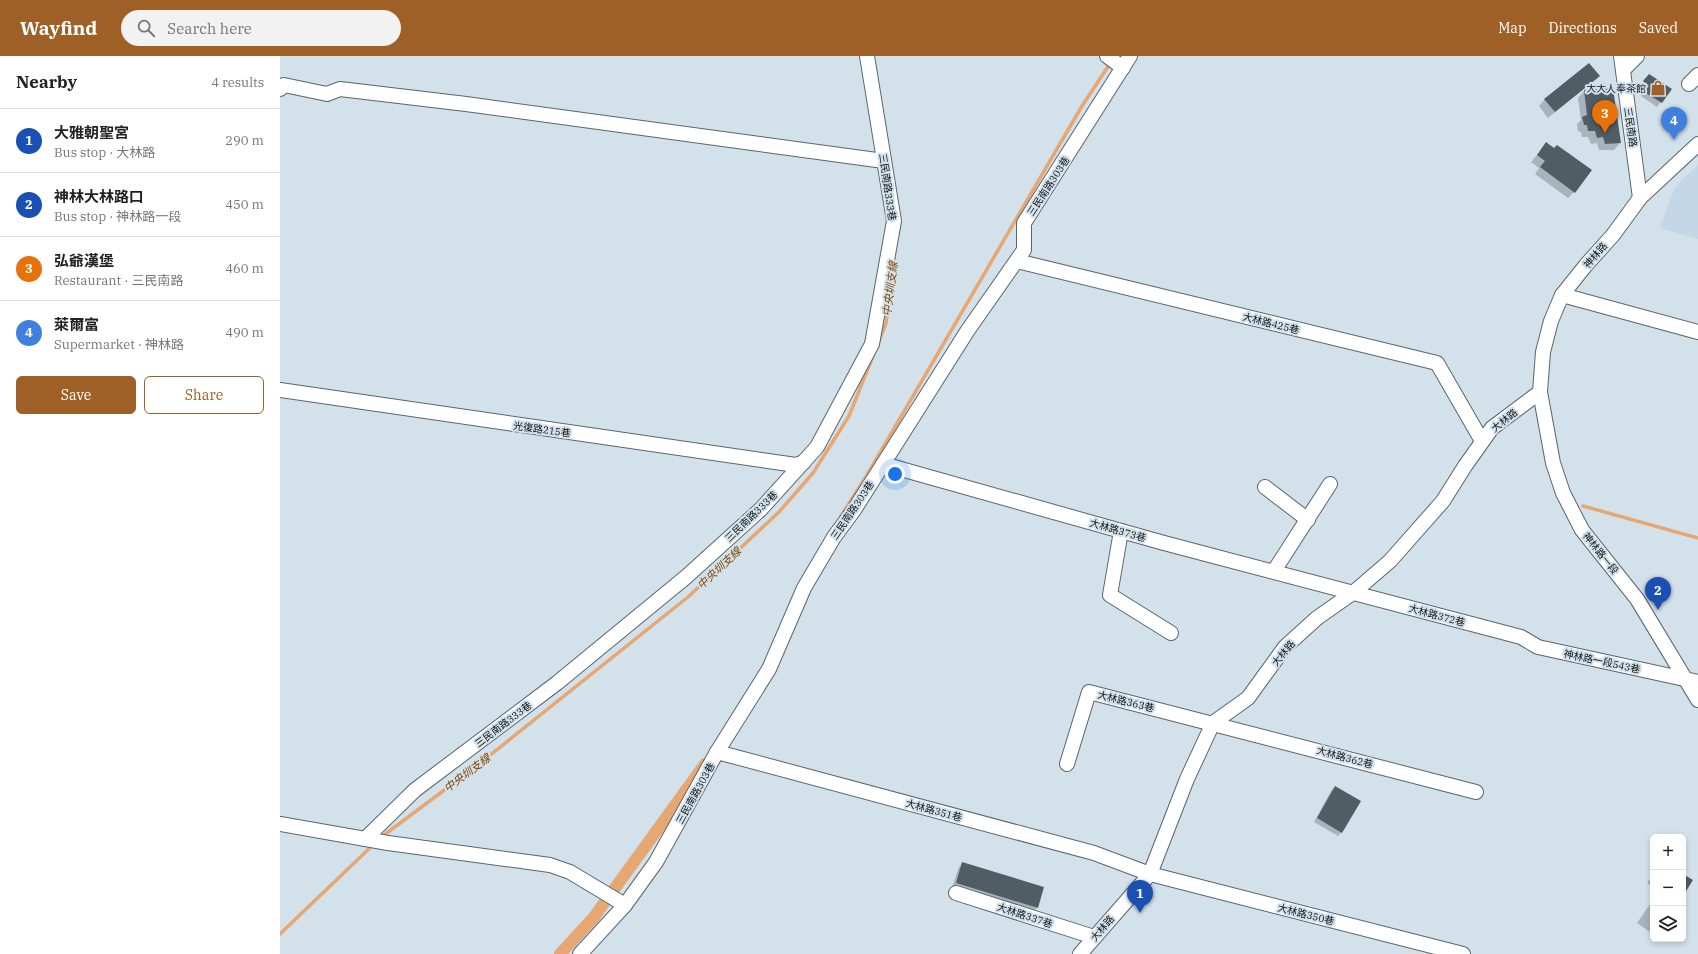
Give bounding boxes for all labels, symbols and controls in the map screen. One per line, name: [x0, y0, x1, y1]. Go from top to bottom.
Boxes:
search box: [121, 10, 401, 46]
text: Wayfind: [20, 16, 97, 40]
icon: search: [135, 17, 157, 39]
text: Search here: [167, 19, 252, 38]
text: Map: [1498, 19, 1527, 37]
text: Directions: [1549, 19, 1617, 37]
text: Saved: [1639, 19, 1678, 37]
text: Nearby: [16, 71, 77, 93]
text: 4 results: [211, 74, 264, 91]
shop icon: 大大人奉茶館: [1649, 79, 1667, 97]
place label: 大大人奉茶館: [1586, 82, 1646, 95]
pin: 3: [1592, 100, 1618, 133]
street label: 三民南路: [1621, 106, 1640, 148]
pin: 4: [1661, 107, 1687, 140]
text: 大雅朝聖宮: [54, 123, 129, 142]
text: 1: [25, 132, 33, 149]
text: 290 m: [225, 132, 264, 149]
text: Bus stop · 大林路: [54, 144, 155, 161]
street label: 三民南路333巷: [876, 152, 899, 222]
street label: 三民南路303巷: [1024, 154, 1072, 218]
text: 神林大林路口: [54, 187, 144, 206]
text: 2: [25, 196, 33, 213]
text: 450 m: [225, 196, 264, 213]
text: Bus stop · 神林路一段: [54, 208, 181, 225]
street label: 神林路: [1581, 240, 1610, 271]
text: 弘爺漢堡: [54, 251, 114, 270]
water label: 中央圳支線: [880, 259, 901, 317]
text: 3: [25, 260, 33, 277]
text: 460 m: [225, 260, 264, 277]
text: Restaurant · 三民南路: [54, 272, 183, 289]
street label: 大林路425巷: [1241, 310, 1301, 337]
text: 萊爾富: [54, 315, 99, 334]
text: 4: [25, 324, 33, 341]
text: 490 m: [225, 324, 264, 341]
text: Supermarket · 神林路: [54, 336, 184, 353]
button: Save: [16, 376, 136, 414]
button: Share: [144, 376, 264, 414]
street label: 大林路: [1489, 406, 1520, 435]
street label: 光復路215巷: [512, 419, 572, 440]
your location: [885, 464, 905, 484]
street label: 三民南路303巷: [828, 478, 877, 542]
street label: 三民南路333巷: [722, 488, 780, 545]
street label: 大林路373巷: [1088, 516, 1148, 545]
street label: 神林路一段: [1580, 530, 1621, 577]
water label: 中央圳支線: [694, 543, 745, 592]
pin: 2: [1645, 577, 1671, 610]
street label: 大林路372巷: [1407, 602, 1467, 629]
street label: 大林路: [1269, 638, 1298, 669]
street label: 神林路一段543巷: [1562, 647, 1641, 676]
street label: 大林路363巷: [1096, 688, 1156, 715]
street label: 三民南路333巷: [472, 699, 534, 750]
street label: 大林路362巷: [1315, 744, 1375, 771]
water label: 中央圳支線: [441, 750, 495, 795]
street label: 三民南路303巷: [673, 760, 718, 826]
street label: 大林路351巷: [904, 797, 964, 824]
map controls: [1650, 834, 1686, 942]
button: +: [1650, 834, 1686, 870]
button: −: [1650, 870, 1686, 906]
pin: 1: [1127, 880, 1153, 913]
street label: 大林路337巷: [995, 900, 1054, 931]
street label: 大林路350巷: [1276, 901, 1336, 928]
button: layers: [1650, 906, 1686, 942]
street label: 大林路: [1088, 913, 1117, 944]

